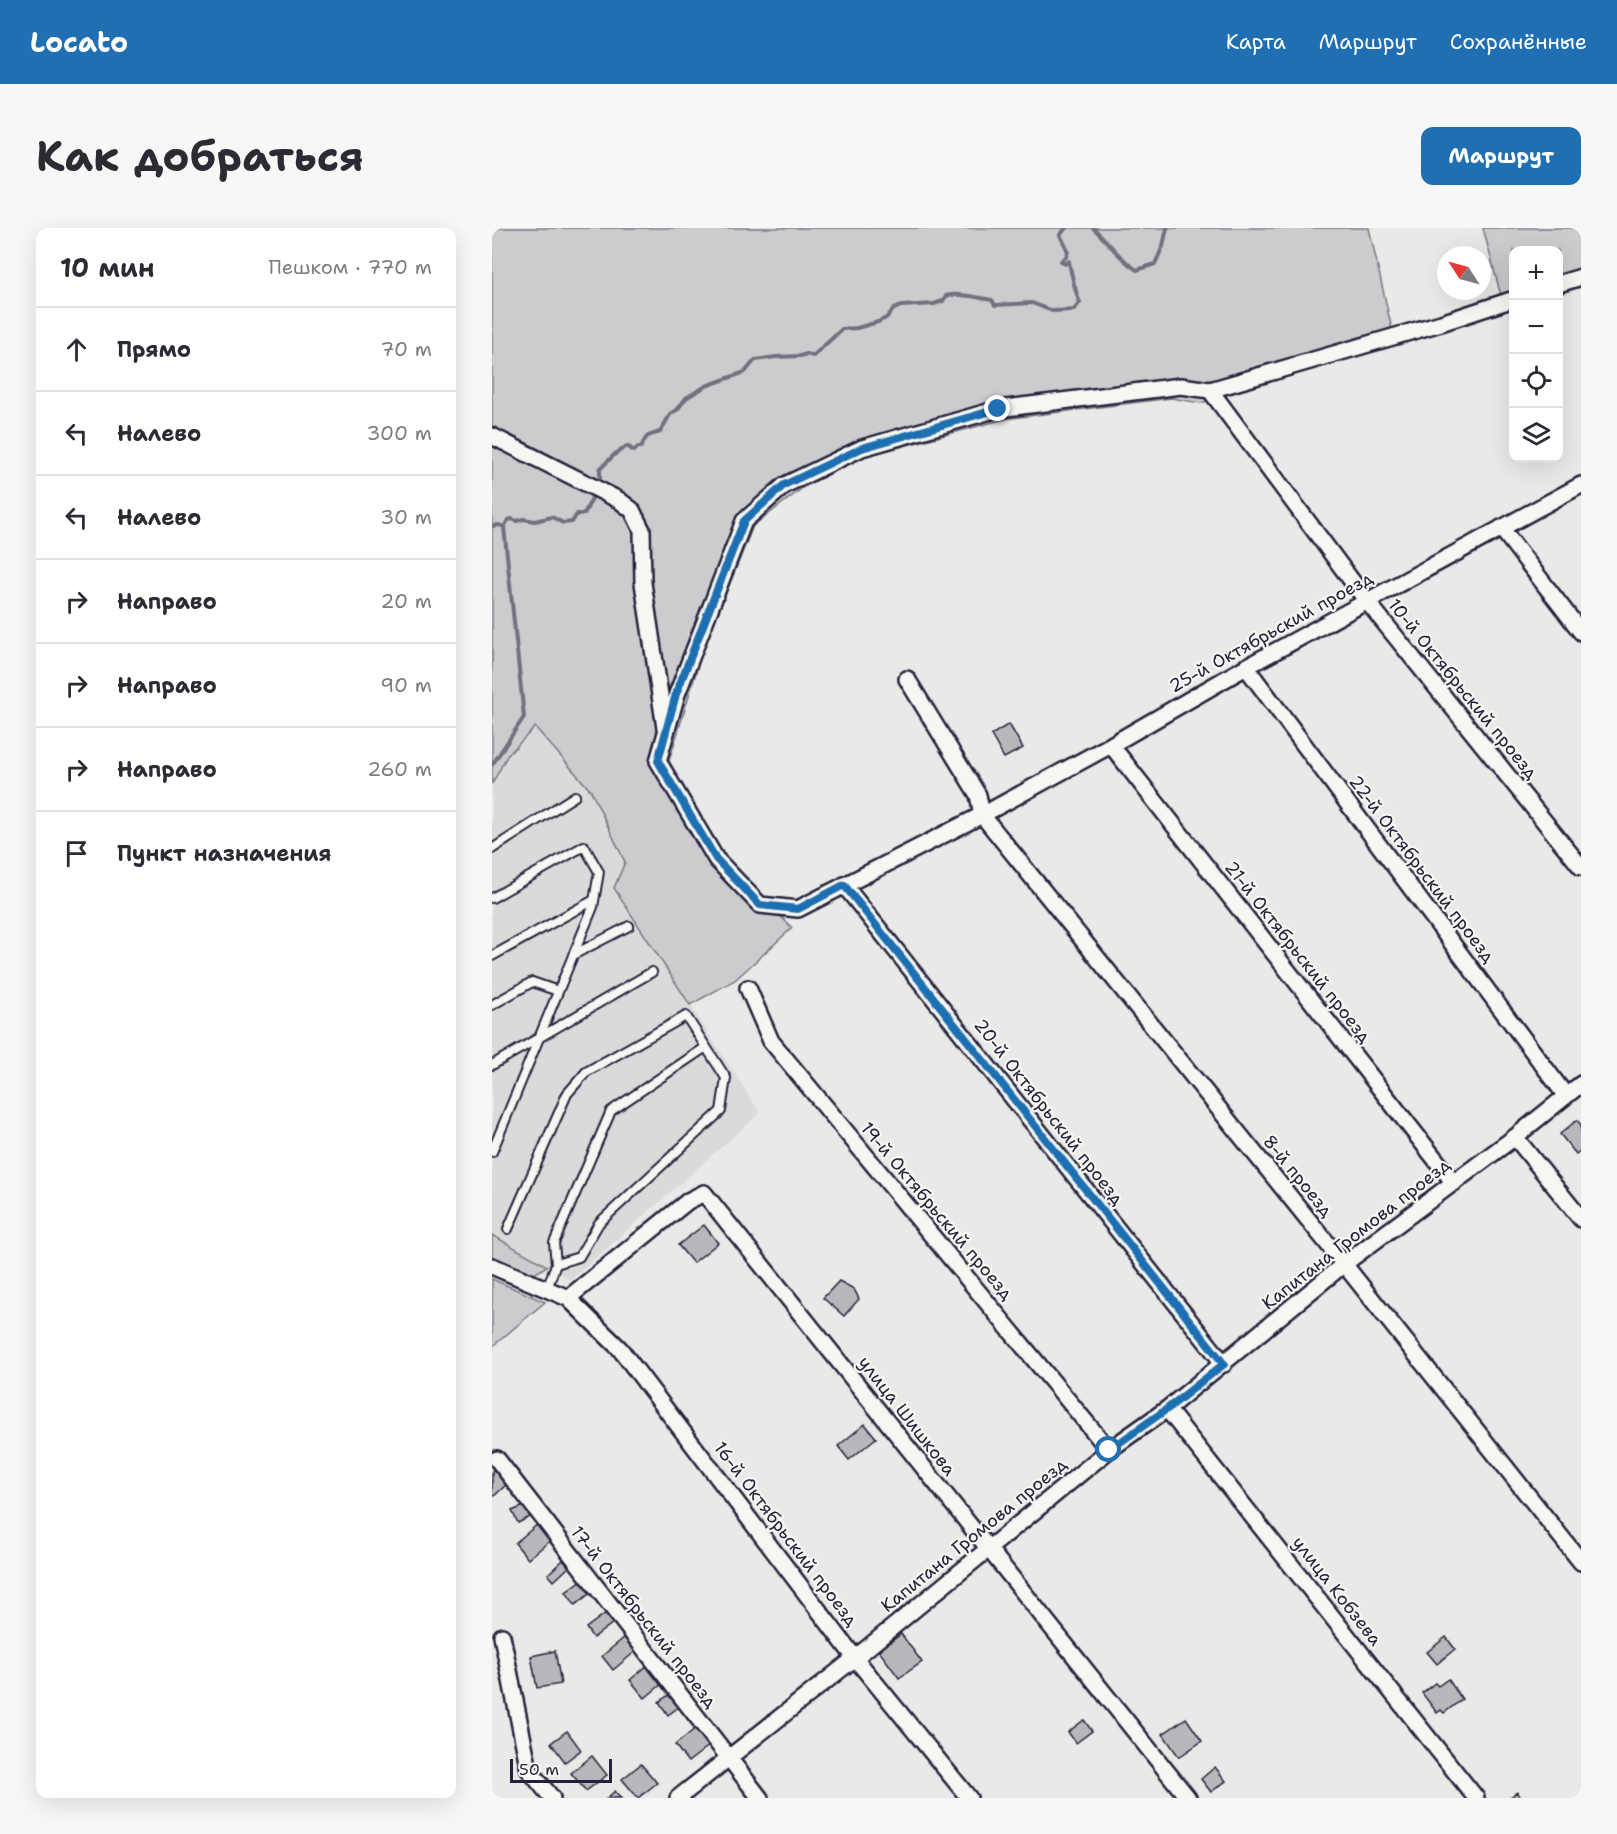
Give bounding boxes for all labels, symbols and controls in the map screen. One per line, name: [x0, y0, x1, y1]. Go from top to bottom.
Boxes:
text: Locato: [30, 23, 128, 61]
text: Карта: [1226, 28, 1286, 56]
text: Маршрут: [1319, 28, 1417, 56]
text: Сохранённые: [1450, 28, 1587, 56]
button: Маршрут: [1421, 127, 1581, 185]
text: Как добраться: [36, 128, 364, 184]
north arrow: [1437, 246, 1491, 300]
map controls: [1509, 246, 1563, 462]
button: +: [1509, 246, 1563, 300]
text: 10 мин: [60, 250, 154, 285]
text: Пешком · 770 m: [269, 254, 432, 280]
button: −: [1509, 300, 1563, 354]
icon: ahead: [60, 333, 93, 366]
text: Прямо: [117, 335, 191, 364]
text: 70 m: [380, 336, 432, 362]
button: locate: [1509, 354, 1563, 408]
route end: [984, 395, 1010, 421]
button: layers: [1509, 408, 1563, 462]
icon: left: [60, 417, 93, 450]
text: Налево: [117, 419, 201, 448]
text: 300 m: [366, 420, 432, 446]
icon: left: [60, 501, 93, 534]
text: Налево: [117, 503, 201, 532]
text: 30 m: [380, 504, 432, 530]
street label: 25-й Октябрьский проезд: [1165, 566, 1378, 698]
icon: right: [60, 585, 93, 618]
text: Направо: [117, 587, 217, 616]
text: 20 m: [381, 588, 432, 614]
street label: 10-й Октябрьский проезд: [1383, 594, 1544, 785]
icon: right: [60, 669, 93, 702]
text: Направо: [117, 671, 217, 700]
text: 90 m: [380, 672, 432, 698]
icon: right: [60, 753, 93, 786]
text: Направо: [117, 755, 217, 784]
text: 260 m: [367, 756, 432, 782]
street label: 22-й Октябрьский проезд: [1343, 770, 1501, 968]
icon: arrive: [60, 837, 93, 870]
text: Пункт назначения: [117, 839, 331, 868]
street label: 21-й Октябрьский проезд: [1219, 856, 1377, 1048]
street label: 20-й Октябрьский проезд: [969, 1014, 1130, 1211]
street label: 19-й Октябрьский проезд: [855, 1117, 1019, 1305]
street label: 8-й проезд: [1257, 1130, 1339, 1223]
street label: Капитана Громова проезд: [1257, 1153, 1456, 1315]
street label: улица Шишкова: [853, 1351, 961, 1481]
route start: [1095, 1436, 1121, 1462]
street label: 16-й Октябрьский проезд: [709, 1437, 864, 1632]
street label: Капитана Громова проезд: [876, 1452, 1072, 1618]
street label: 17-й Октябрьский проезд: [565, 1521, 723, 1713]
street label: улица Кобзева: [1287, 1531, 1387, 1651]
scale bar: [510, 1756, 612, 1784]
text: 50 m: [519, 1759, 559, 1780]

